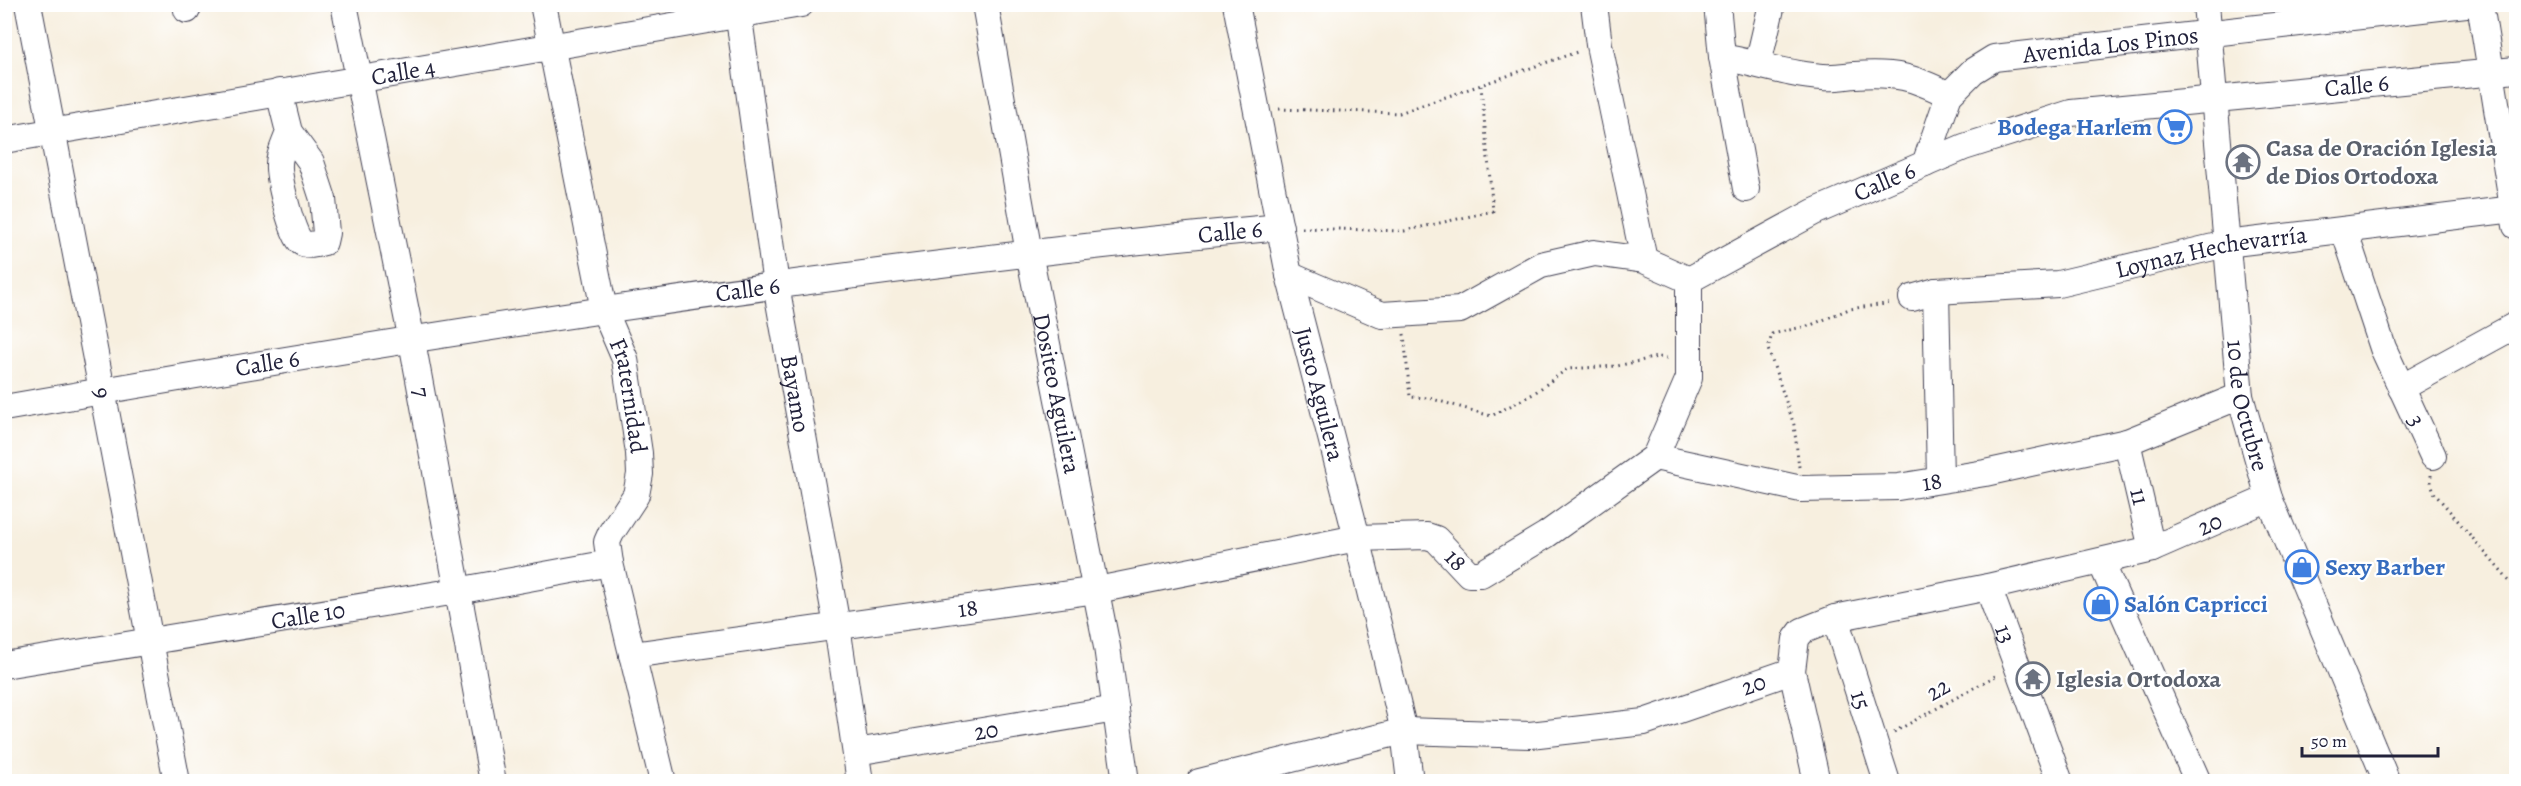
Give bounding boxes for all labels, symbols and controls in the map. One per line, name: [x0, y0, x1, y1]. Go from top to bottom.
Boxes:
street label: Avenida Los Pinos: [2020, 19, 2200, 71]
street label: Calle 4: [369, 51, 438, 93]
street label: Calle 6: [2323, 66, 2390, 104]
supermarket icon: Bodega Harlem: [2157, 109, 2193, 145]
place label: Bodega Harlem: [1997, 111, 2152, 143]
place label: Casa de Oración Iglesia de Dios Ortodoxa: [2266, 132, 2497, 192]
temple icon: Casa de Oración Iglesia de Dios Ortodoxa: [2225, 144, 2261, 180]
street label: Calle 6: [1848, 154, 1920, 209]
street label: Calle 6: [1196, 213, 1264, 251]
street label: Loynaz Hechevarría: [2112, 218, 2310, 286]
street label: Calle 6: [713, 269, 782, 310]
street label: Dositeo Aguilera: [1025, 310, 1089, 477]
street label: Justo Aguilera: [1287, 324, 1353, 465]
street label: Fraternidad: [602, 333, 655, 455]
street label: 10 de Octubre: [2219, 338, 2277, 475]
street label: Calle 6: [233, 342, 302, 384]
street label: Bayamo: [773, 352, 818, 435]
street label: 7: [405, 384, 438, 401]
street label: 9: [86, 385, 119, 401]
street label: 3: [2400, 409, 2433, 432]
street label: 18: [1920, 464, 1944, 499]
street label: 11: [2122, 485, 2157, 508]
street label: 20: [2192, 504, 2227, 543]
street label: 18: [1437, 542, 1474, 578]
shop icon: Sexy Barber: [2284, 549, 2320, 585]
place label: Sexy Barber: [2325, 551, 2445, 583]
shop icon: Salón Capricci: [2083, 586, 2119, 622]
place label: Salón Capricci: [2124, 588, 2268, 620]
street label: 18: [956, 591, 980, 625]
street label: Calle 10: [269, 594, 347, 637]
street label: 13: [1987, 620, 2023, 648]
temple icon: Iglesia Ortodoxa: [2015, 661, 2051, 697]
place label: Iglesia Ortodoxa: [2056, 663, 2221, 695]
street label: 20: [1737, 665, 1770, 703]
street label: 22: [1920, 669, 1956, 709]
street label: 15: [1843, 686, 1879, 714]
street label: 20: [972, 713, 1001, 748]
scale bar: [2302, 720, 2438, 758]
text: 50 m: [2311, 729, 2347, 753]

